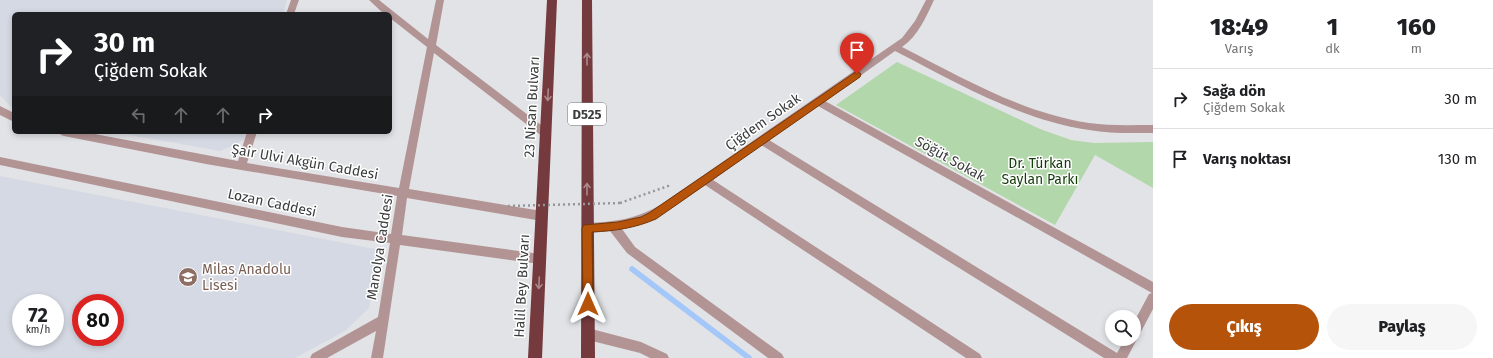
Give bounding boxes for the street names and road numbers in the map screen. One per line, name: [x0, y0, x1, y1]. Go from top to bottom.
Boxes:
street label: 23 Nisan Bulvarı: [521, 56, 543, 158]
street label: Çiğdem Sokak: [722, 89, 805, 154]
road number: D525: [568, 103, 606, 125]
street label: Söğüt Sokak: [912, 133, 989, 186]
street label: Şair Ulvi Akgün Caddesi: [230, 141, 380, 183]
street label: Lozan Caddesi: [226, 185, 318, 221]
street label: Manolya Caddesi: [363, 193, 397, 301]
street label: Halil Bey Bulvarı: [511, 234, 533, 338]

